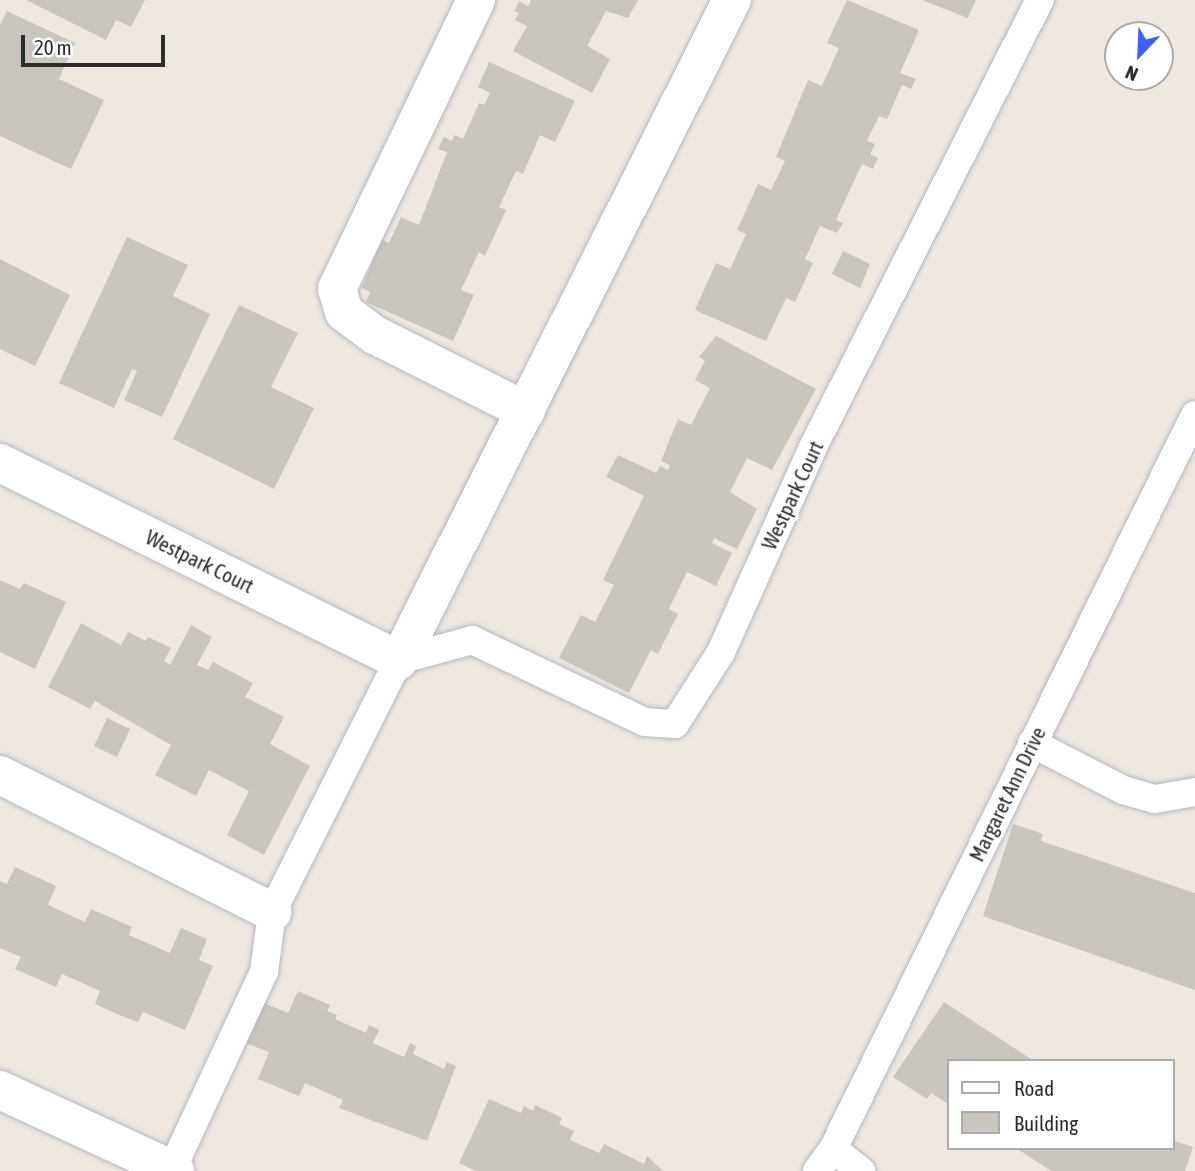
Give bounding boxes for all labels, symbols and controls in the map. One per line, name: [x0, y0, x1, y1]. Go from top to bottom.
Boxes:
scale bar: [24, 21, 168, 65]
north arrow: [1104, 21, 1174, 91]
text: 20 m: [34, 35, 72, 59]
text: N: [1122, 61, 1141, 86]
street label: Westpark Court: [756, 437, 828, 553]
street label: Westpark Court: [142, 524, 258, 598]
street label: Margaret Ann Drive: [964, 723, 1050, 865]
legend: [946, 1059, 1174, 1150]
text: Road: [1014, 1076, 1054, 1100]
text: Building: [1014, 1111, 1078, 1135]

